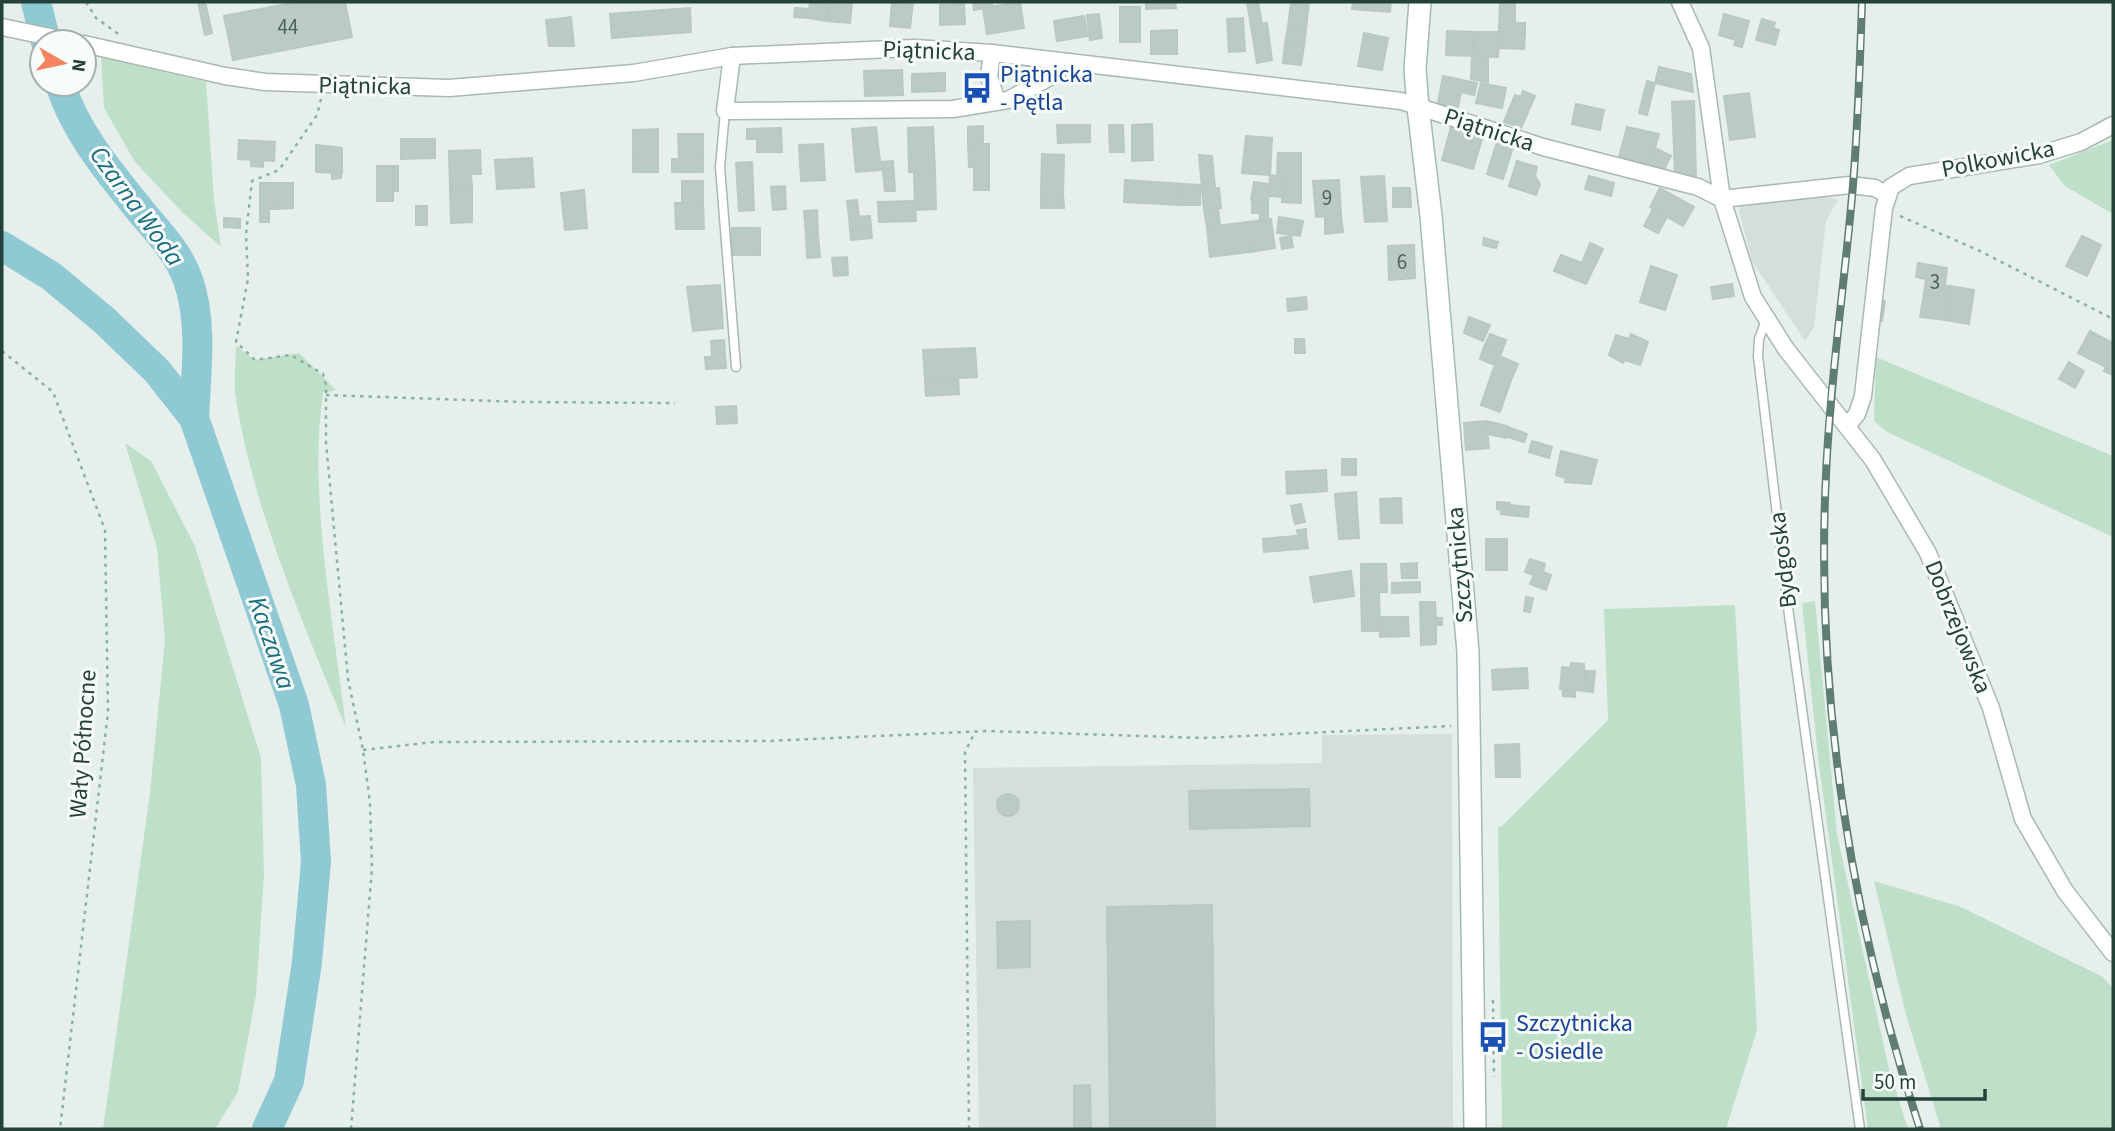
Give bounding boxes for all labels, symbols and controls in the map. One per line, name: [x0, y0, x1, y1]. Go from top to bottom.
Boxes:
house number: 44: [278, 12, 298, 42]
north arrow: [28, 28, 98, 98]
street label: Piątnicka: [882, 32, 976, 70]
text: N: [64, 57, 93, 74]
place label: Piątnicka - Pętla: [1000, 57, 1093, 120]
street label: Piątnicka: [318, 68, 412, 104]
bus stop icon: Piątnicka - Pętla: [960, 71, 994, 105]
street label: Piątnicka: [1439, 99, 1539, 161]
street label: Polkowicka: [1939, 131, 2057, 187]
water label: Czarna Woda: [81, 138, 193, 274]
house number: 9: [1322, 183, 1332, 213]
house number: 6: [1397, 247, 1407, 277]
house number: 3: [1930, 267, 1940, 297]
street label: Szczytnicka: [1437, 505, 1483, 625]
street label: Bydgoska: [1760, 510, 1806, 610]
street label: Dobrzejowska: [1915, 555, 2001, 699]
water label: Kaczawa: [239, 592, 305, 694]
street label: Wały Północne: [60, 668, 106, 820]
place label: Szczytnicka - Osiedle: [1516, 1006, 1633, 1069]
bus stop icon: Szczytnicka - Osiedle: [1476, 1020, 1510, 1054]
scale bar: [1863, 1058, 1986, 1102]
text: 50 m: [1874, 1067, 1916, 1097]

